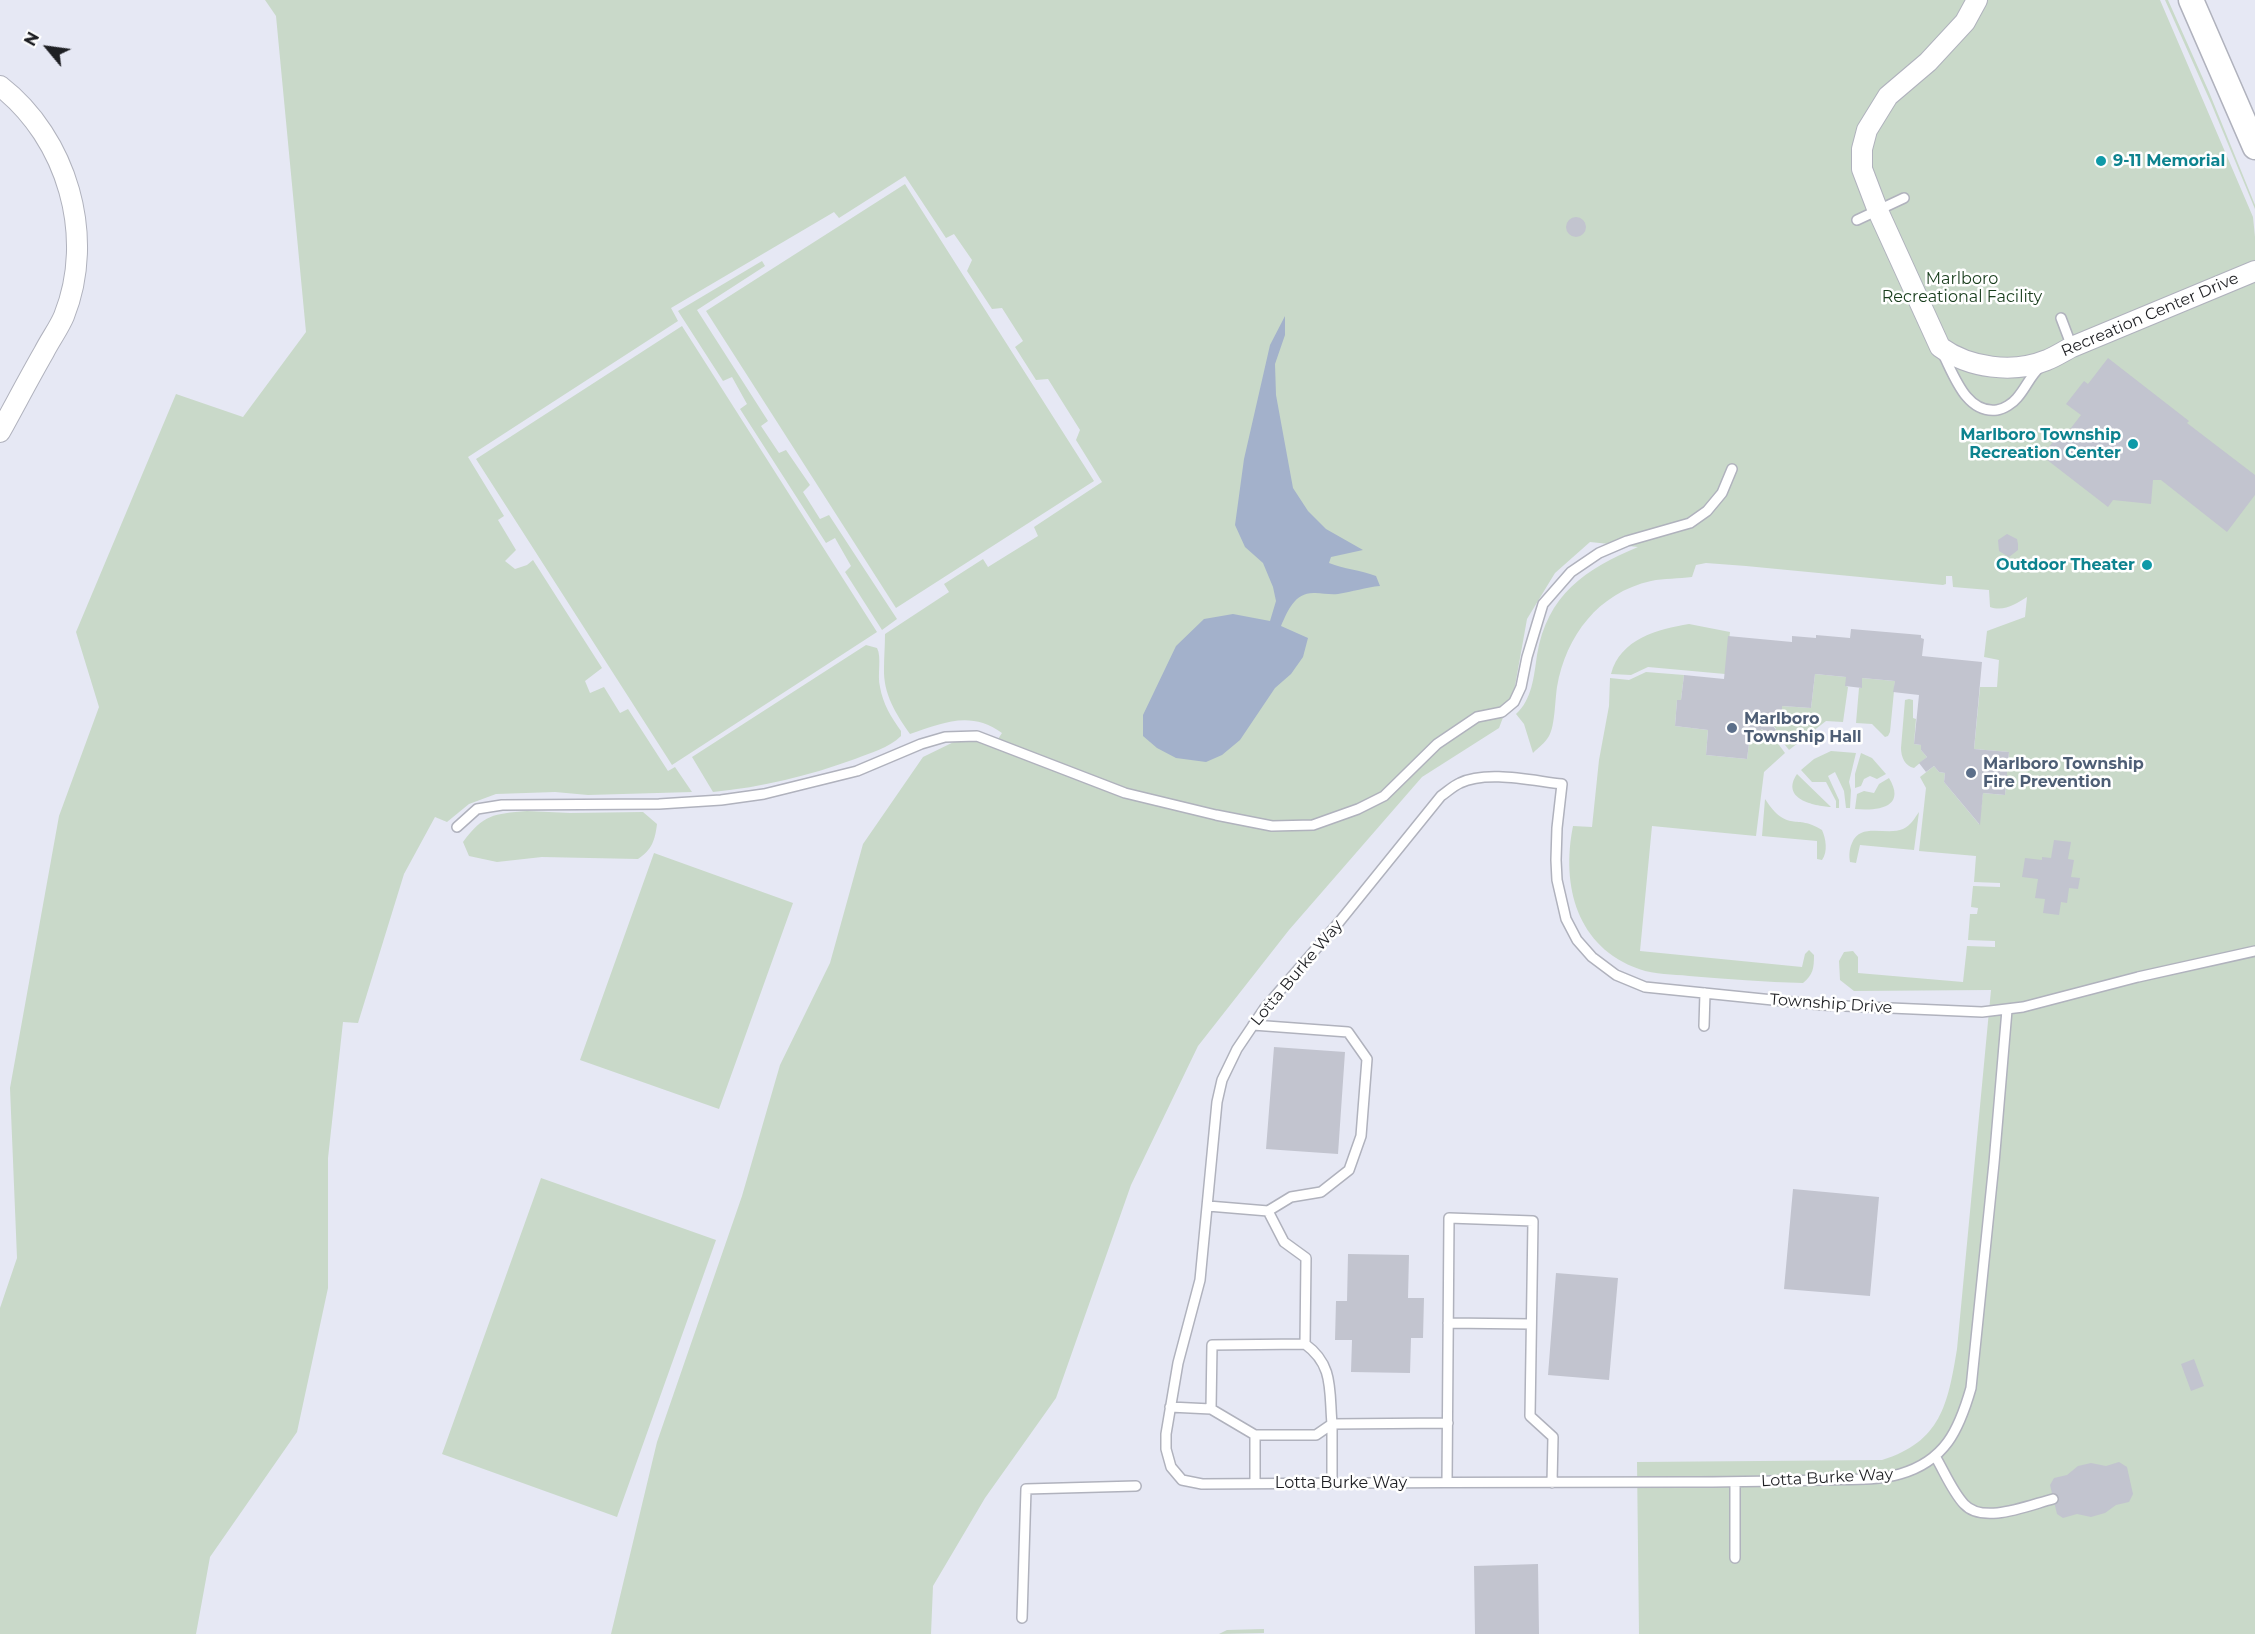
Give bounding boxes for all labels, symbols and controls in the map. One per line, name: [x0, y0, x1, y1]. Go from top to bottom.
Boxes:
north arrow: [18, 18, 78, 78]
text: N: [20, 29, 43, 49]
place label: 9-11 Memorial: [2113, 151, 2225, 171]
marker: 9-11 Memorial: [2094, 154, 2108, 168]
park label: Marlboro Recreational Facility: [1882, 269, 2042, 307]
street label: Recreation Center Drive: [2058, 269, 2242, 361]
place label: Marlboro Township Recreation Center: [1960, 425, 2121, 463]
marker: Marlboro Township Recreation Center: [2126, 437, 2140, 451]
place label: Outdoor Theater: [1996, 555, 2135, 575]
marker: Outdoor Theater: [2140, 558, 2154, 572]
place label: Marlboro Township Hall: [1744, 709, 1862, 747]
marker: Marlboro Township Hall: [1725, 721, 1739, 735]
place label: Marlboro Township Fire Prevention: [1983, 754, 2144, 792]
marker: Marlboro Township Fire Prevention: [1964, 766, 1978, 780]
street label: Lotta Burke Way: [1247, 916, 1347, 1030]
street label: Township Drive: [1769, 990, 1893, 1018]
street label: Lotta Burke Way: [1760, 1465, 1894, 1491]
street label: Lotta Burke Way: [1275, 1473, 1407, 1493]

